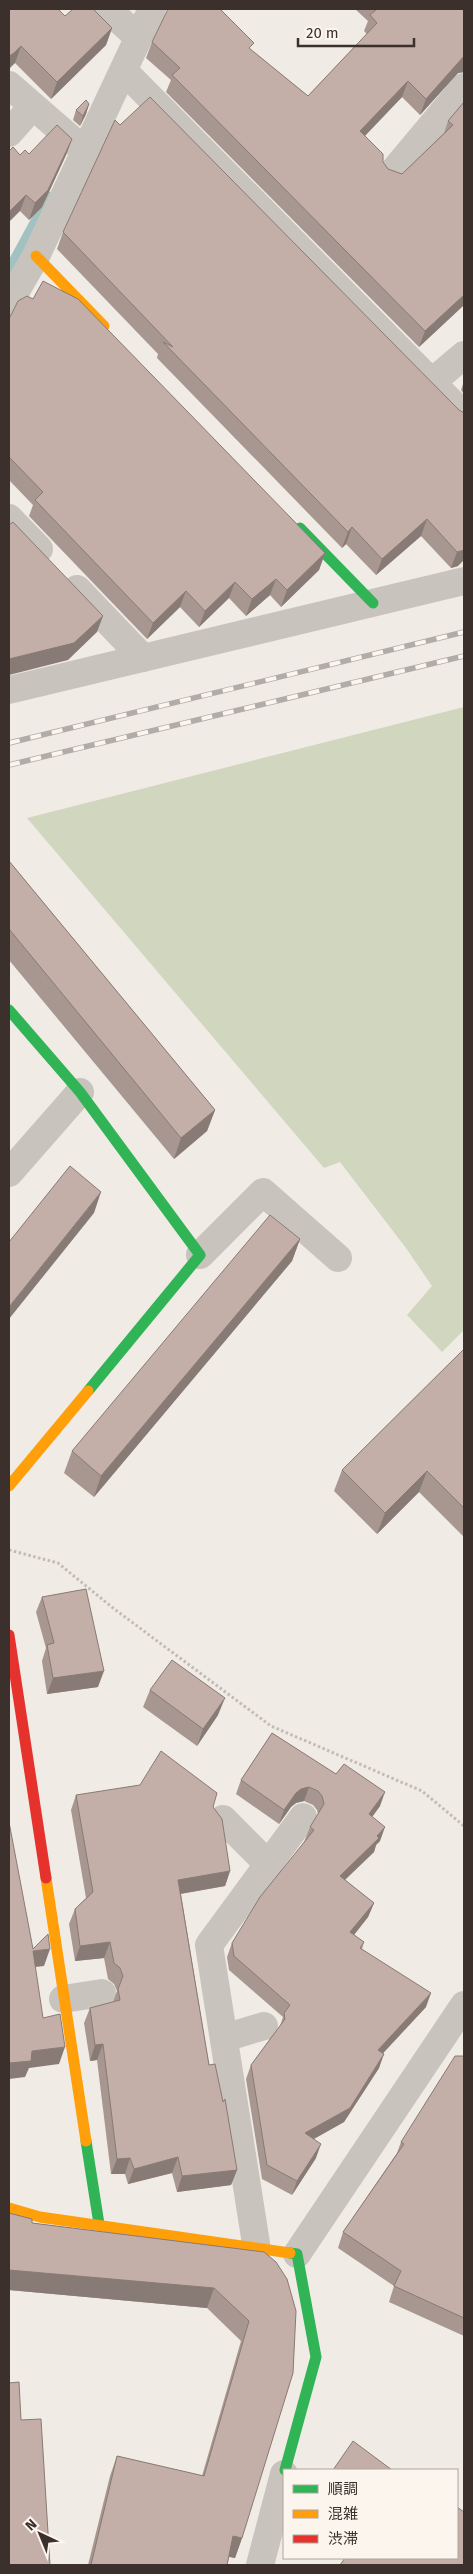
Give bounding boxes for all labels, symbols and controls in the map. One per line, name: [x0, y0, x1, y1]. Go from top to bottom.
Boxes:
scale bar: [298, 15, 414, 47]
text: 20 m: [306, 24, 339, 42]
legend: [283, 2469, 458, 2559]
text: 順調: [328, 2480, 358, 2498]
text: 混雑: [328, 2505, 358, 2523]
north arrow: [15, 2509, 65, 2559]
text: N: [22, 2516, 41, 2534]
text: 渋滞: [328, 2530, 358, 2548]

